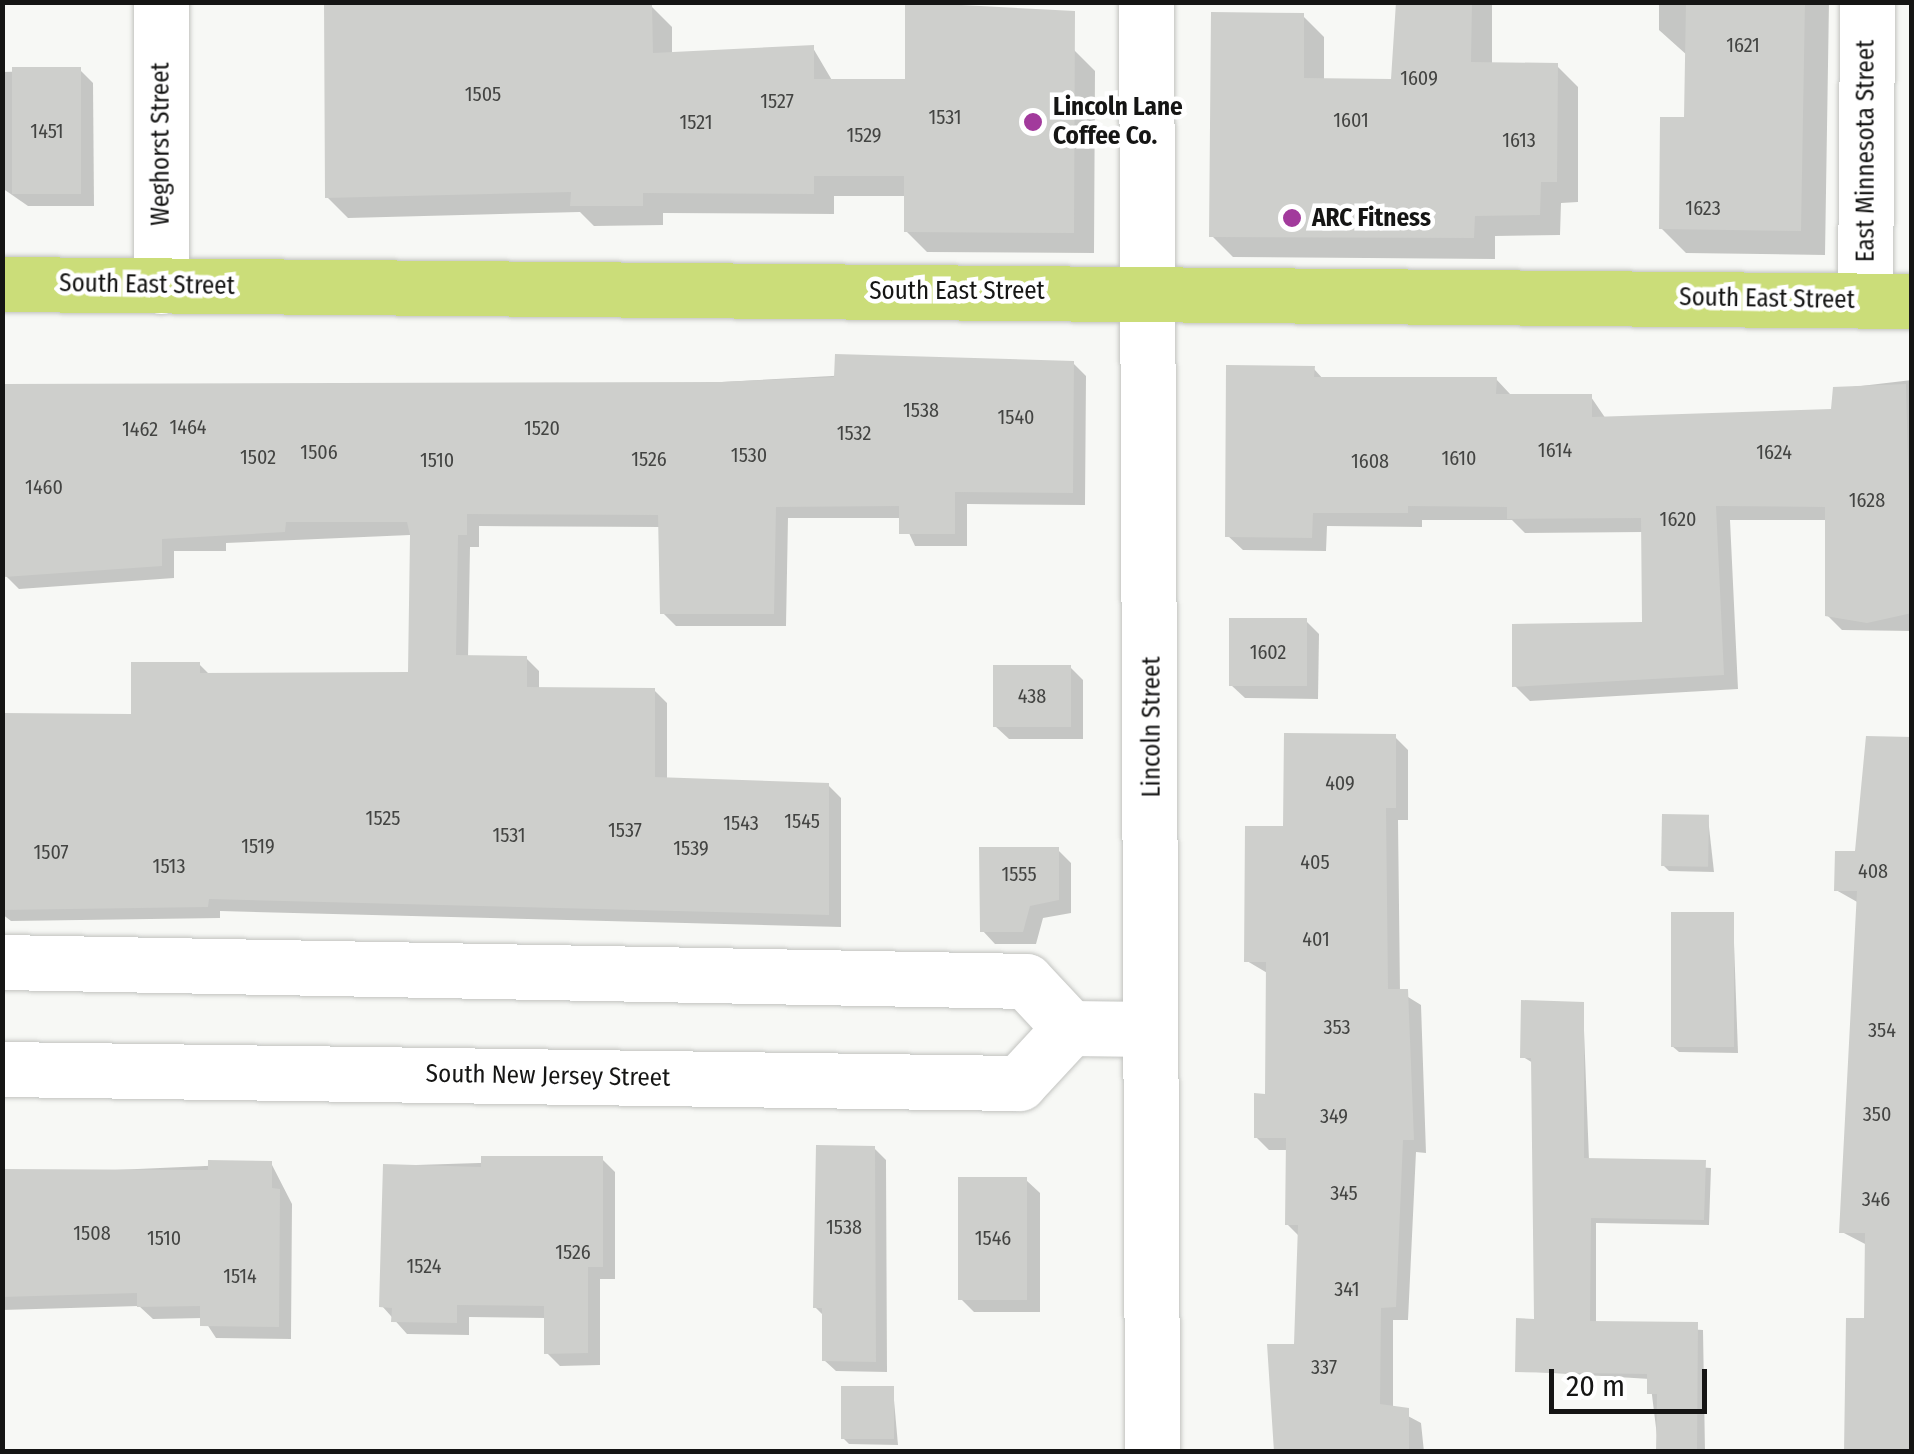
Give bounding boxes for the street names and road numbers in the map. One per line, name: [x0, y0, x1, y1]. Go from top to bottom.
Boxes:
street label: East Minnesota Street: [1851, 40, 1881, 262]
street label: Weghorst Street: [146, 62, 176, 226]
street label: South East Street: [59, 268, 235, 302]
street label: South East Street: [869, 276, 1045, 306]
street label: South East Street: [1679, 282, 1855, 316]
street label: Lincoln Street: [1137, 656, 1167, 798]
street label: South New Jersey Street: [425, 1059, 671, 1093]

